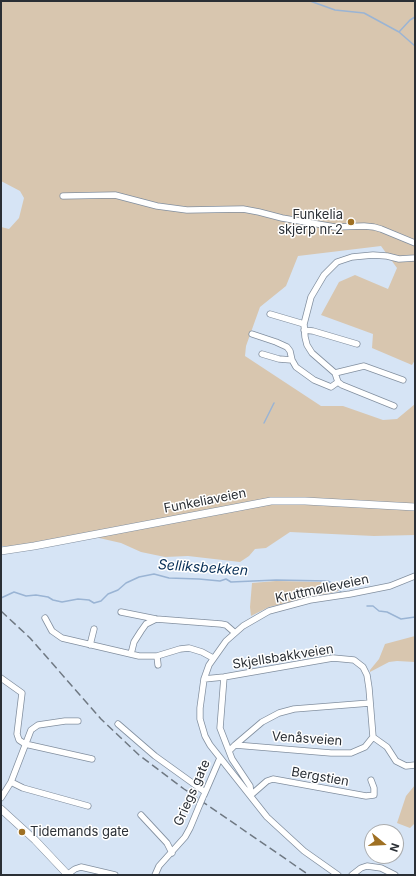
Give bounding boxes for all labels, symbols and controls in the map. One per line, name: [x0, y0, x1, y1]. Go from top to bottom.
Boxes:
place label: Funkelia skjerp nr.2: [278, 207, 343, 238]
marker: Funkelia skjerp nr.2: [346, 217, 356, 227]
street label: Funkeliaveien: [163, 485, 247, 517]
water label: Selliksbekken: [157, 556, 249, 580]
street label: Kruttmølleveien: [274, 571, 370, 607]
street label: Skjellsbakkveien: [231, 641, 335, 673]
street label: Venåsveien: [271, 729, 343, 749]
street label: Griegs gate: [170, 757, 214, 829]
street label: Bergstien: [290, 764, 350, 790]
place label: Tidemands gate: [30, 824, 129, 840]
north arrow: [364, 824, 404, 864]
marker: Tidemands gate: [17, 827, 27, 837]
text: N: [387, 841, 402, 854]

